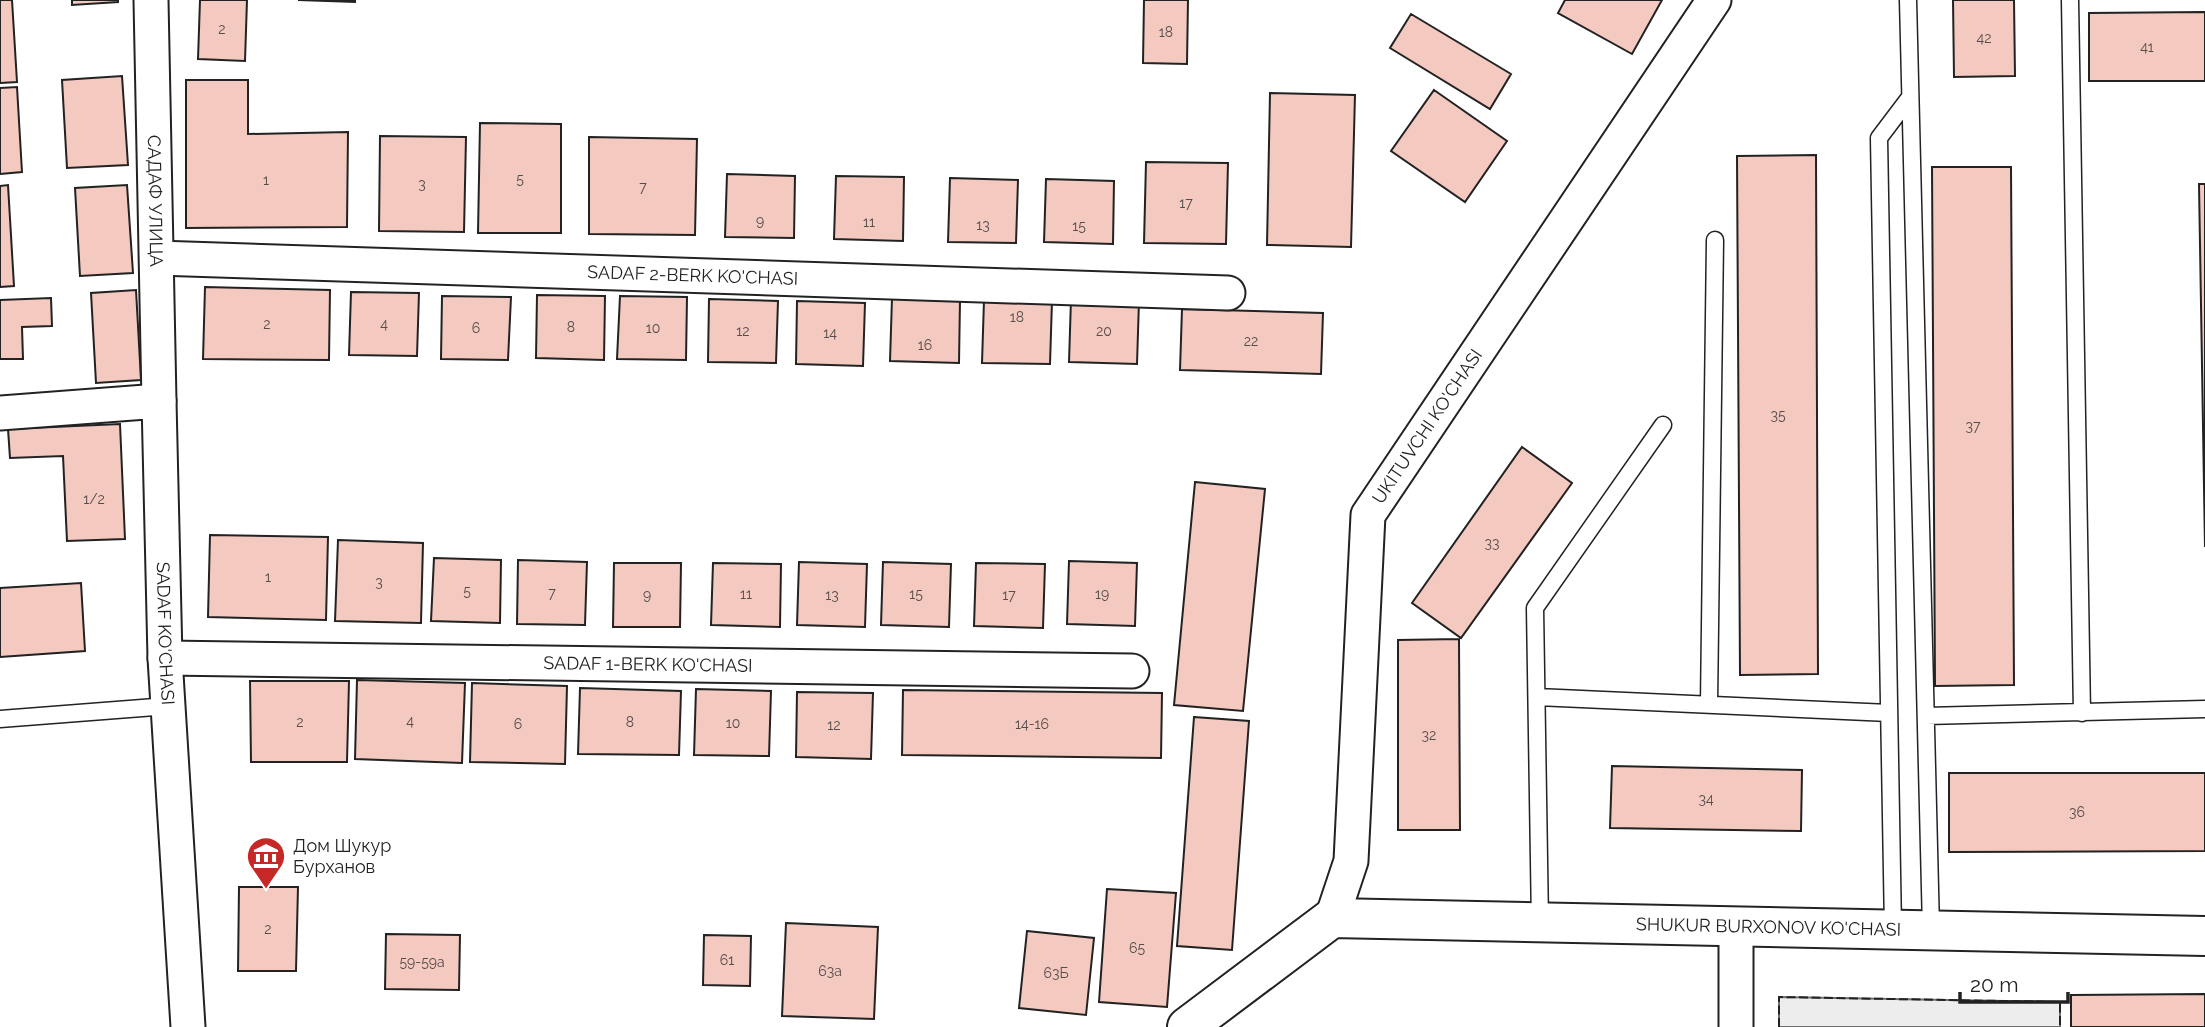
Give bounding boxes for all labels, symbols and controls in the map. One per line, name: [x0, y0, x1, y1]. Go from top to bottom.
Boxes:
house number: 2: [218, 21, 226, 37]
house number: 18: [1159, 24, 1173, 40]
house number: 42: [1977, 30, 1991, 46]
house number: 41: [2140, 39, 2154, 55]
street label: САДАФ УЛИЦА: [144, 135, 167, 267]
house number: 5: [516, 171, 524, 187]
house number: 1: [263, 172, 269, 188]
house number: 3: [418, 176, 426, 192]
house number: 7: [639, 179, 647, 195]
house number: 17: [1179, 195, 1193, 211]
house number: 9: [756, 213, 764, 229]
house number: 11: [863, 214, 875, 230]
house number: 13: [976, 217, 990, 233]
house number: 15: [1072, 218, 1086, 234]
street label: SADAF 2-BERK KO'CHASI: [587, 261, 798, 289]
house number: 18: [1010, 309, 1024, 325]
house number: 2: [263, 316, 271, 332]
house number: 4: [380, 316, 388, 332]
house number: 8: [567, 319, 575, 335]
house number: 6: [472, 320, 480, 336]
house number: 10: [646, 320, 660, 336]
house number: 12: [736, 323, 750, 339]
house number: 20: [1096, 323, 1112, 339]
house number: 14: [823, 325, 837, 341]
house number: 22: [1244, 333, 1258, 349]
house number: 16: [918, 337, 932, 353]
street label: UKITUVCHI KO'CHASI: [1368, 345, 1486, 508]
house number: 35: [1770, 407, 1786, 423]
house number: 37: [1966, 418, 1981, 434]
house number: 1/2: [83, 491, 105, 507]
house number: 33: [1485, 535, 1499, 551]
street label: SADAF KO'CHASI: [153, 562, 179, 706]
house number: 1: [265, 569, 271, 585]
house number: 3: [375, 574, 383, 590]
house number: 5: [463, 583, 471, 599]
house number: 7: [548, 585, 556, 601]
house number: 11: [740, 586, 752, 602]
house number: 15: [909, 586, 923, 602]
house number: 19: [1095, 586, 1109, 602]
house number: 9: [643, 587, 651, 603]
house number: 13: [825, 587, 839, 603]
house number: 17: [1002, 587, 1016, 603]
street label: SADAF 1-BERK KO'CHASI: [543, 652, 753, 676]
house number: 4: [406, 713, 414, 729]
house number: 2: [296, 714, 304, 730]
house number: 8: [626, 714, 634, 730]
house number: 10: [726, 715, 740, 731]
house number: 6: [514, 716, 522, 732]
house number: 14-16: [1015, 716, 1049, 732]
house number: 12: [827, 717, 841, 733]
house number: 32: [1422, 727, 1436, 743]
house number: 34: [1698, 791, 1714, 807]
house number: 36: [2069, 804, 2085, 820]
museum icon: Дом Шукур Бурханов: [245, 835, 287, 890]
place label: Дом Шукур Бурханов: [293, 835, 391, 877]
street label: SHUKUR BURXONOV KO'CHASI: [1636, 913, 1901, 940]
house number: 2: [264, 921, 272, 937]
house number: 65: [1129, 940, 1145, 956]
house number: 61: [720, 952, 734, 968]
house number: 59-59а: [399, 954, 445, 970]
scale bar: [1960, 960, 2068, 1004]
house number: 63а: [818, 963, 842, 979]
house number: 63Б: [1043, 965, 1069, 981]
text: 20 m: [1970, 972, 2018, 997]

